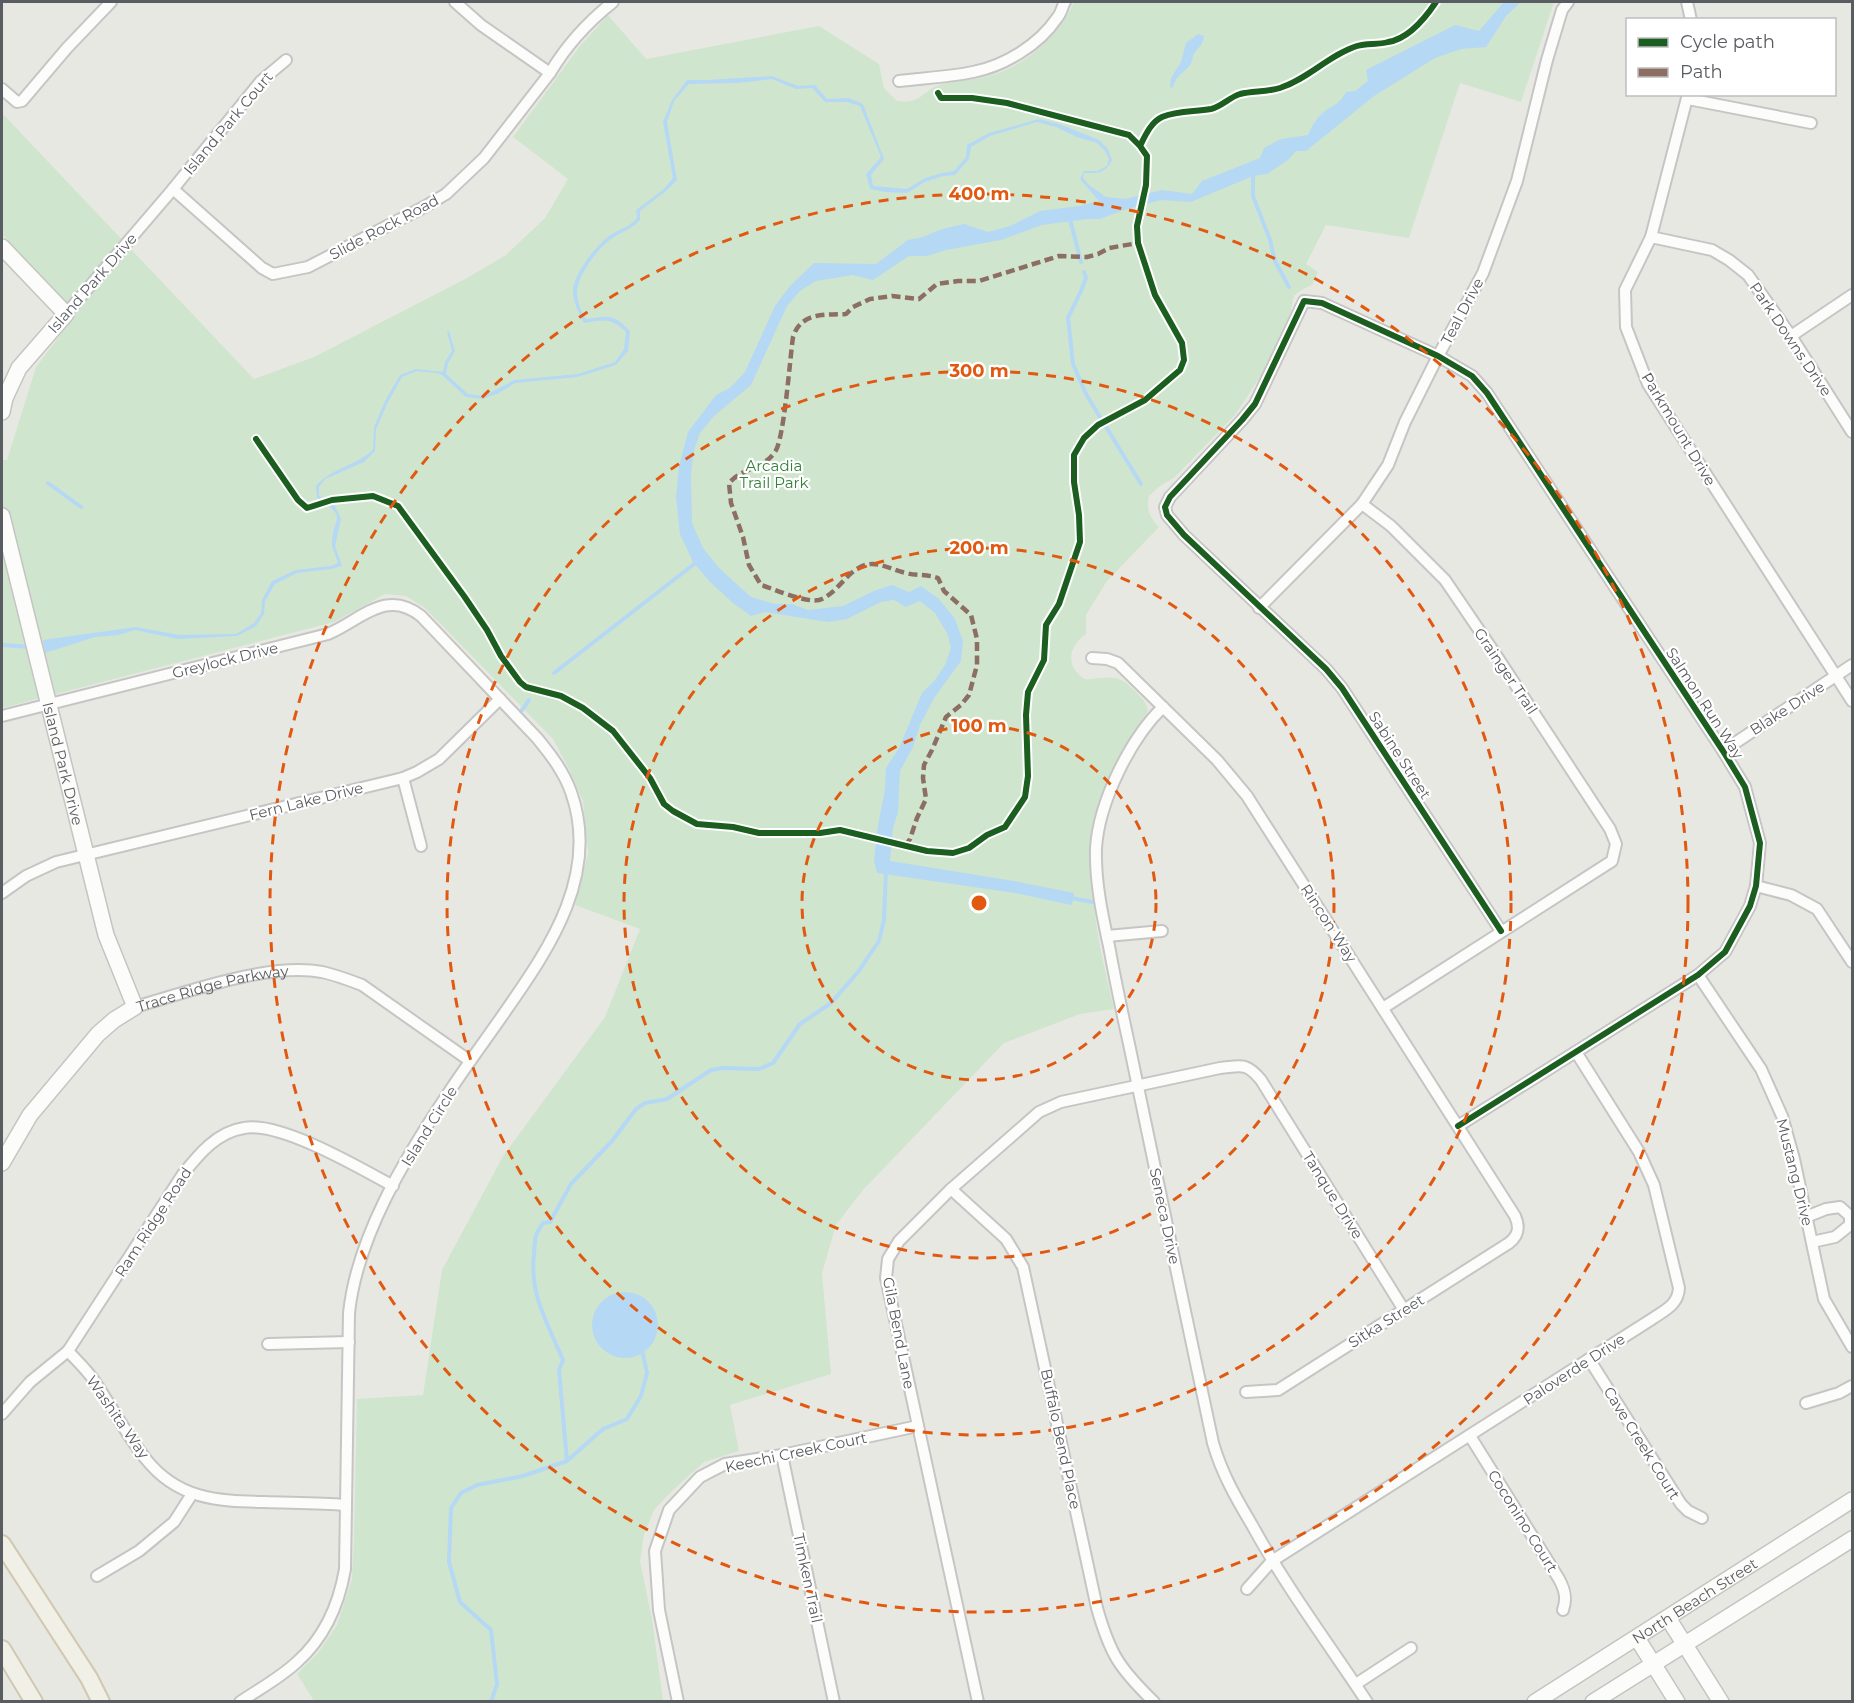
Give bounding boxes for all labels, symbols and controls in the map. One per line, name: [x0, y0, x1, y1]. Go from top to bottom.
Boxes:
legend: [1626, 18, 1836, 96]
text: Cycle path: [1680, 31, 1775, 53]
text: Path: [1680, 61, 1723, 83]
street label: Island Park Court: [179, 67, 277, 179]
text: 400 m: [949, 183, 1009, 205]
street label: Slide Rock Road: [326, 190, 442, 264]
street label: Island Park Drive: [43, 229, 141, 337]
street label: Teal Drive: [1437, 274, 1487, 348]
street label: Park Downs Drive: [1746, 278, 1836, 400]
text: 300 m: [948, 360, 1009, 382]
street label: Parkmount Drive: [1638, 369, 1720, 489]
park label: Arcadia Trail Park: [740, 456, 808, 492]
text: 200 m: [949, 537, 1009, 559]
street label: Grainger Trail: [1470, 624, 1542, 718]
street label: Greylock Drive: [170, 638, 280, 682]
street label: Salmon Run Way: [1662, 644, 1749, 763]
street label: Blake Drive: [1746, 677, 1828, 739]
street label: Island Park Drive: [39, 700, 88, 827]
street label: Sabine Street: [1365, 708, 1435, 802]
text: 100 m: [951, 715, 1007, 737]
street label: Fern Lake Drive: [247, 778, 365, 824]
street label: Rincon Way: [1297, 880, 1362, 966]
centre of rings: [969, 893, 989, 913]
street label: Trace Ridge Parkway: [134, 961, 290, 1016]
street label: Island Circle: [397, 1082, 461, 1170]
street label: Mustang Drive: [1772, 1116, 1818, 1228]
street label: Tanque Drive: [1299, 1148, 1367, 1242]
street label: Ram Ridge Road: [110, 1164, 196, 1280]
street label: Seneca Drive: [1146, 1166, 1184, 1266]
street label: Gila Bend Lane: [879, 1275, 919, 1391]
street label: Sitka Street: [1344, 1290, 1428, 1352]
street label: Paloverde Drive: [1519, 1329, 1629, 1409]
street label: Buffalo Bend Place: [1037, 1367, 1085, 1511]
street label: Washita Way: [82, 1372, 154, 1463]
street label: Cave Creek Court: [1600, 1383, 1684, 1503]
street label: Keechi Creek Court: [723, 1428, 869, 1476]
street label: Coconino Court: [1484, 1466, 1562, 1576]
street label: Timken Trail: [789, 1531, 827, 1625]
street label: North Beach Street: [1628, 1554, 1761, 1647]

